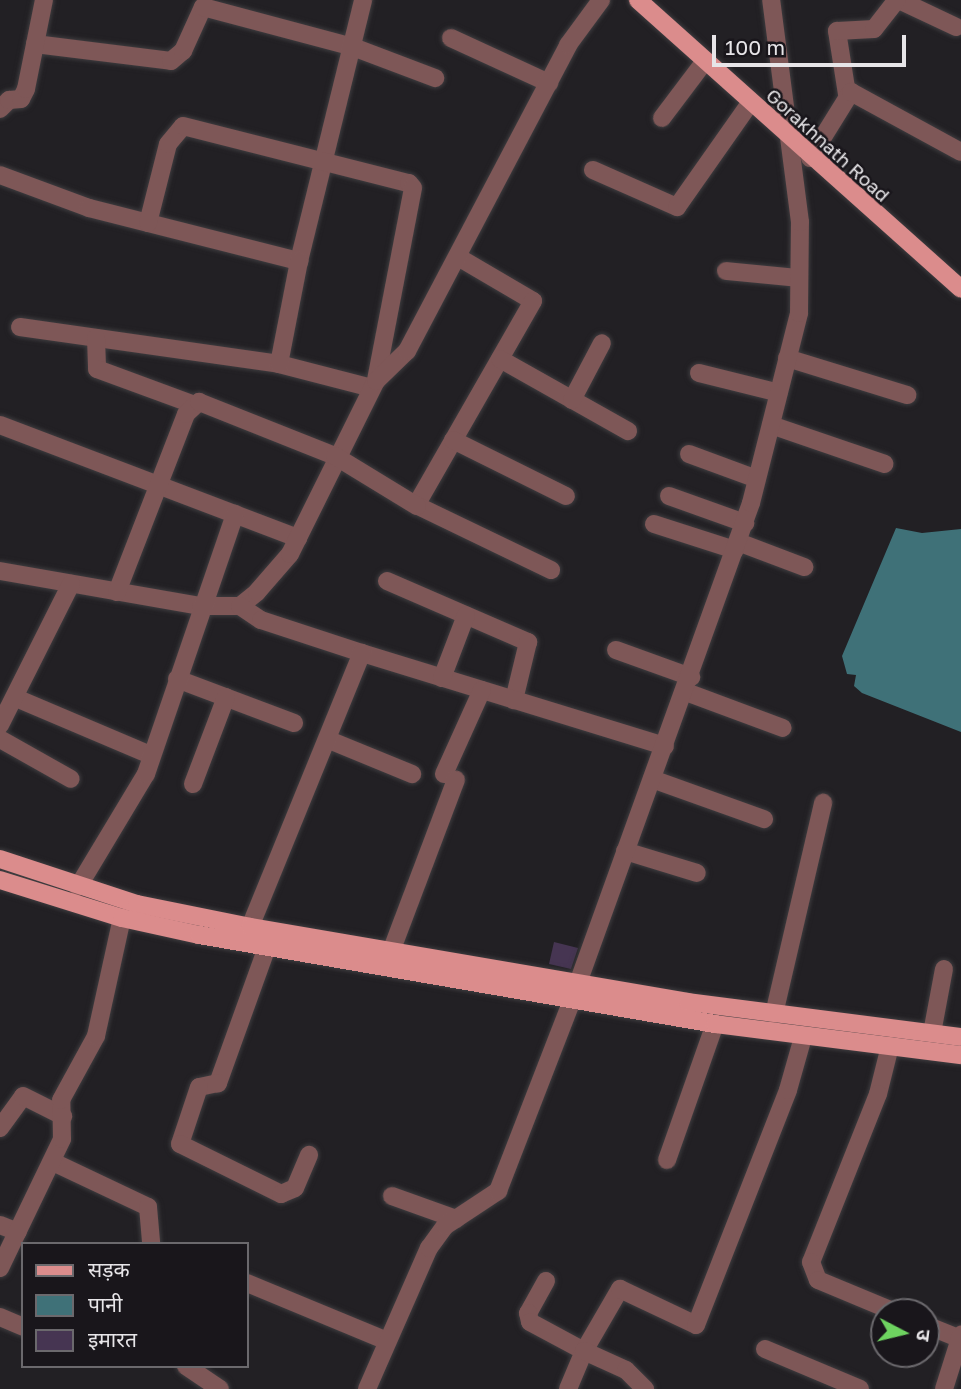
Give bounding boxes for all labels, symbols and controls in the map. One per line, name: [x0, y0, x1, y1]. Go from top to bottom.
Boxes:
scale bar: [716, 21, 910, 65]
text: 100 m: [725, 34, 785, 60]
street label: Gorakhnath Road: [762, 84, 894, 206]
legend: [21, 1242, 248, 1368]
text: सड़क: [88, 1256, 130, 1282]
text: पानी: [88, 1291, 122, 1317]
north arrow: [870, 1298, 940, 1368]
text: इमारत: [88, 1326, 137, 1352]
text: उ: [912, 1328, 936, 1342]

